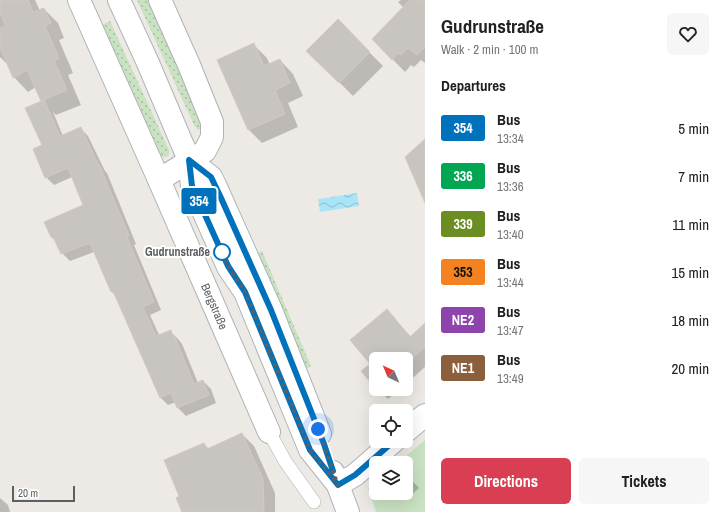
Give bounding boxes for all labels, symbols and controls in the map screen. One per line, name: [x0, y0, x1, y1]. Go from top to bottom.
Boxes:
text: Gudrunstraße: [441, 13, 544, 39]
button: heart: [667, 13, 709, 55]
text: Walk · 2 min · 100 m: [441, 41, 538, 58]
text: Departures: [441, 75, 506, 96]
text: Bus: [497, 109, 520, 130]
text: 5 min: [678, 118, 709, 139]
text: 354: [453, 119, 473, 137]
text: 13:34: [497, 130, 524, 147]
text: Bus: [497, 157, 520, 178]
text: 7 min: [678, 166, 709, 187]
text: 336: [453, 167, 473, 185]
text: 13:36: [497, 178, 524, 195]
line badge: 354: [176, 188, 222, 214]
text: 354: [189, 192, 209, 210]
text: Bus: [497, 205, 520, 226]
text: 11 min: [672, 214, 709, 235]
text: 339: [453, 215, 473, 233]
text: 13:40: [497, 226, 524, 243]
marker: Gudrunstraße: [213, 243, 231, 261]
place label: Gudrunstraße: [145, 244, 211, 260]
text: Bus: [497, 253, 520, 274]
text: 15 min: [671, 262, 709, 283]
text: 353: [453, 263, 473, 281]
text: 13:44: [497, 274, 524, 291]
street label: Bergstraße: [197, 281, 231, 332]
text: Bus: [497, 301, 520, 322]
text: 18 min: [671, 310, 709, 331]
text: NE2: [452, 311, 474, 329]
text: 13:47: [497, 322, 524, 339]
text: Bus: [497, 349, 520, 370]
north arrow: [369, 352, 413, 396]
map controls: [369, 352, 413, 500]
text: 20 min: [671, 358, 709, 379]
text: NE1: [452, 359, 474, 377]
text: 13:49: [497, 370, 524, 387]
button: locate: [369, 404, 413, 448]
your location: [308, 419, 328, 439]
button: layers: [369, 456, 413, 500]
button: Directions: [441, 458, 571, 504]
button: Tickets: [579, 458, 709, 504]
scale bar: [12, 484, 75, 503]
text: 20 m: [18, 486, 38, 500]

